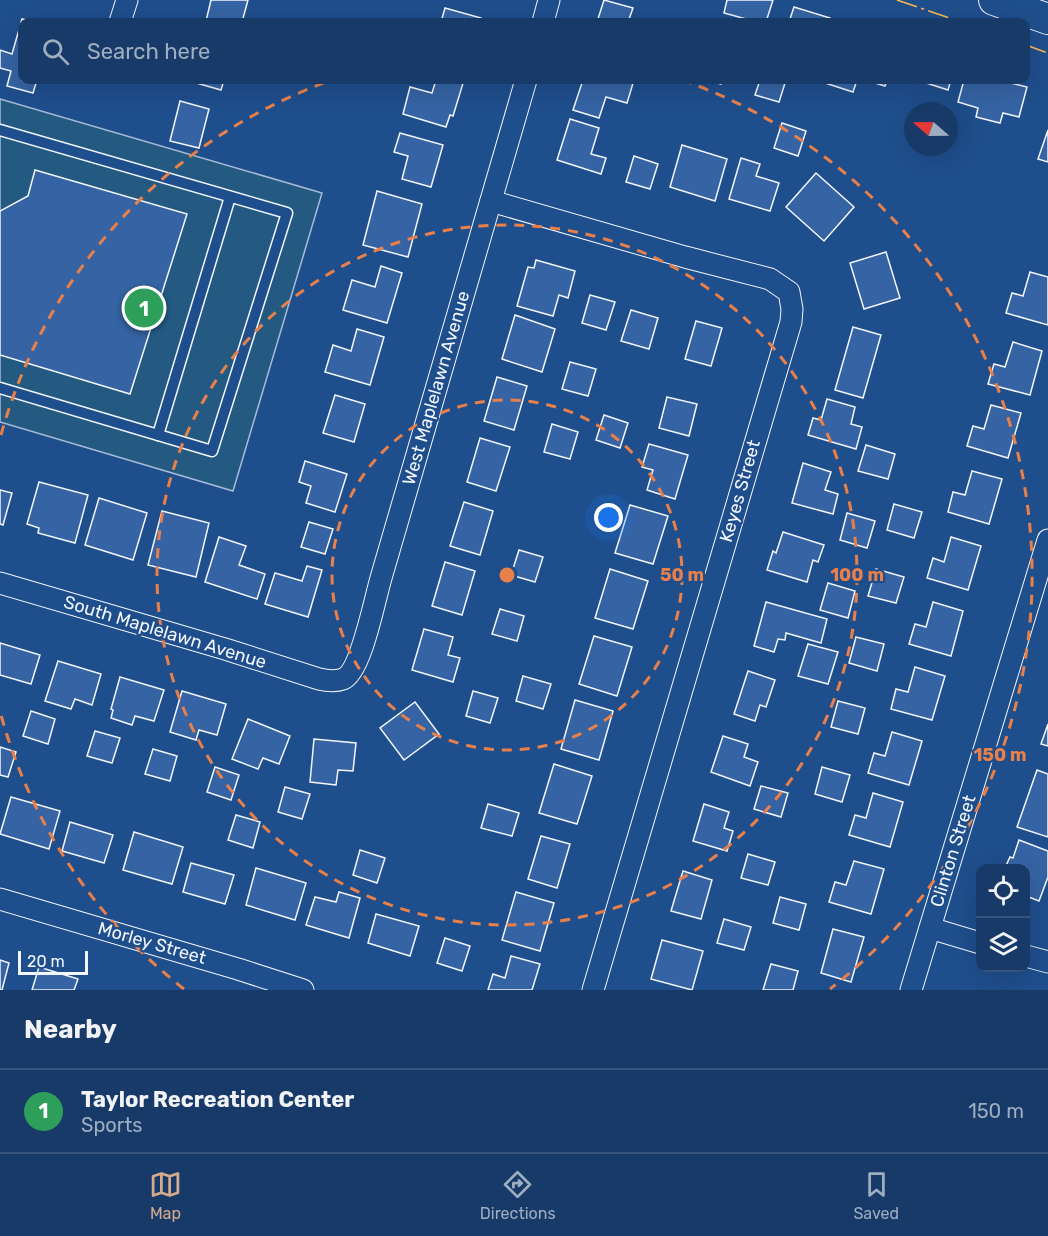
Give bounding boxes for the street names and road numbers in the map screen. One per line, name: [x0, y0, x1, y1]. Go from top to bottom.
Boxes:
street label: West Maplelawn Avenue: [398, 288, 474, 488]
street label: Keyes Street: [715, 437, 765, 545]
street label: South Maplelawn Avenue: [61, 591, 269, 673]
street label: Clinton Street: [925, 792, 981, 910]
street label: Morley Street: [95, 917, 209, 969]

